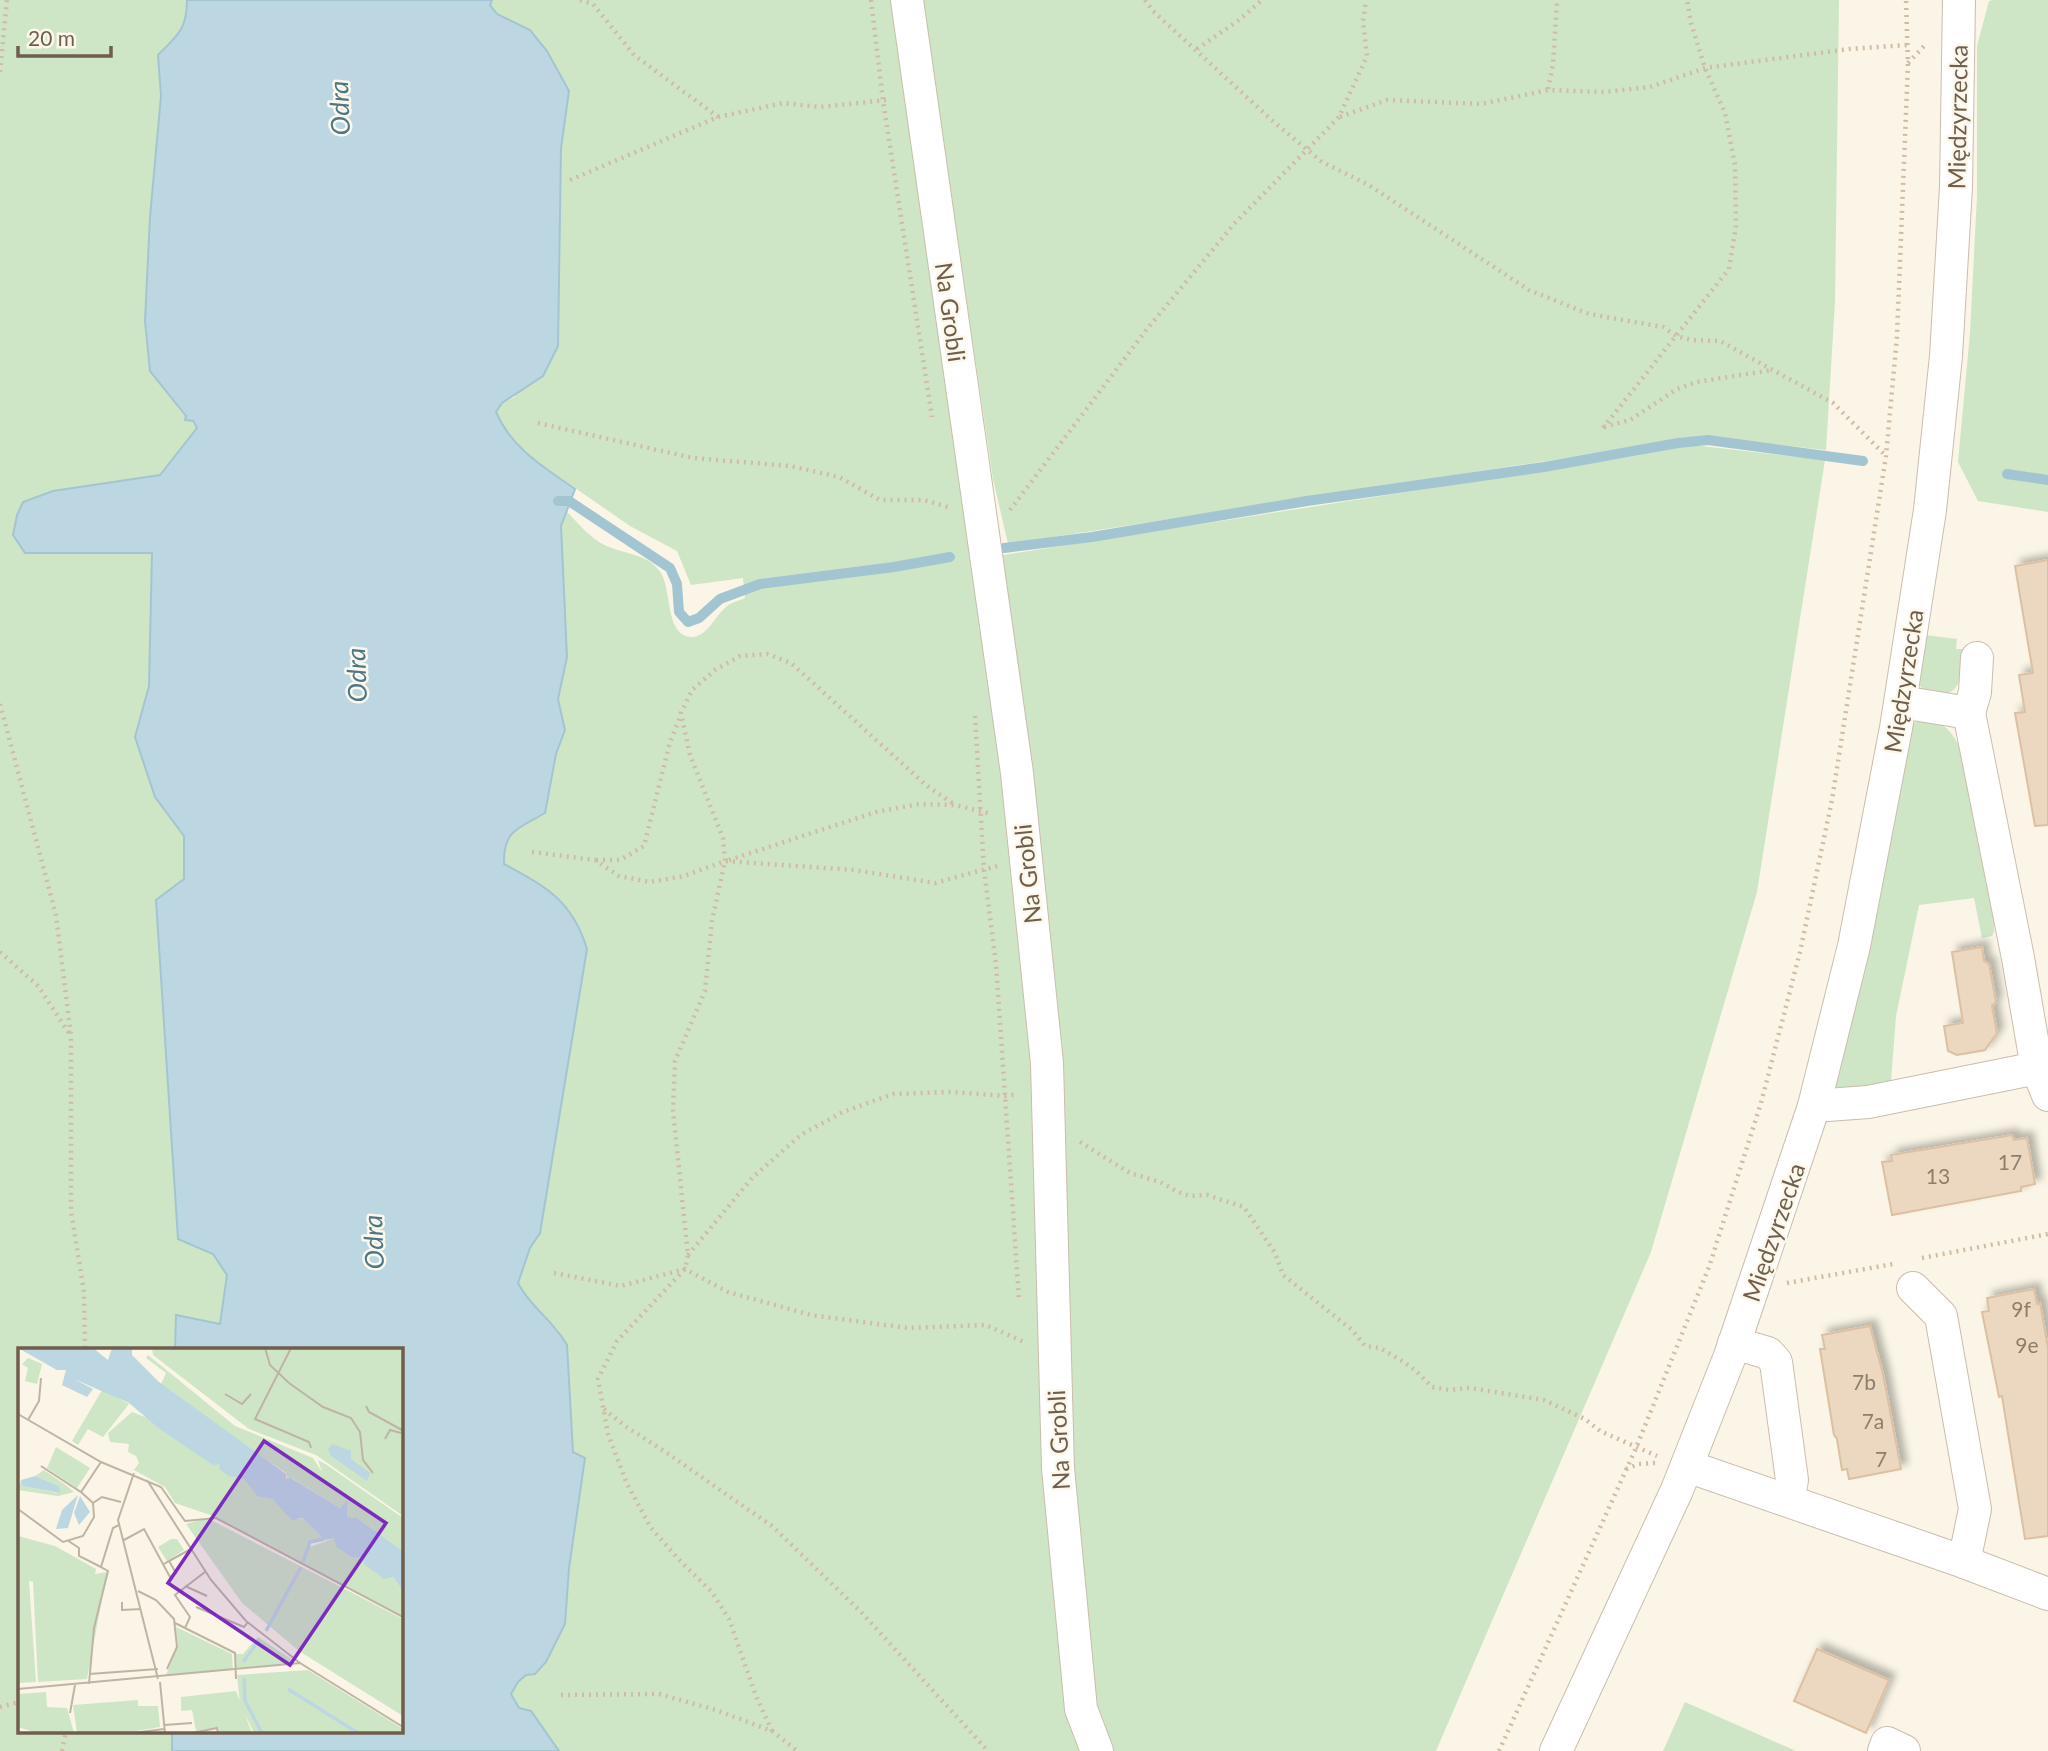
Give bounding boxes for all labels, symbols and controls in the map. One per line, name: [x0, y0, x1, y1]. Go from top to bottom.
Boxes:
scale bar: [18, 14, 110, 58]
text: 20 m: [28, 25, 75, 50]
street label: Międzyrzecka: [1941, 44, 1973, 190]
water label: Odra: [322, 80, 356, 136]
street label: Na Grobli: [930, 260, 972, 364]
street label: Międzyrzecka: [1877, 607, 1929, 755]
water label: Odra: [339, 647, 373, 703]
street label: Na Grobli: [1007, 823, 1047, 925]
house number: 17: [1998, 1149, 2022, 1174]
street label: Międzyrzecka: [1736, 1159, 1810, 1305]
house number: 13: [1926, 1163, 1950, 1188]
water label: Odra: [356, 1214, 390, 1270]
house number: 9f: [2011, 1296, 2031, 1321]
house number: 9e: [2015, 1332, 2039, 1357]
inset map: [18, 1348, 402, 1734]
house number: 7b: [1852, 1369, 1876, 1394]
street label: Na Grobli: [1041, 1389, 1075, 1491]
house number: 7a: [1862, 1408, 1884, 1433]
house number: 7: [1875, 1446, 1887, 1471]

